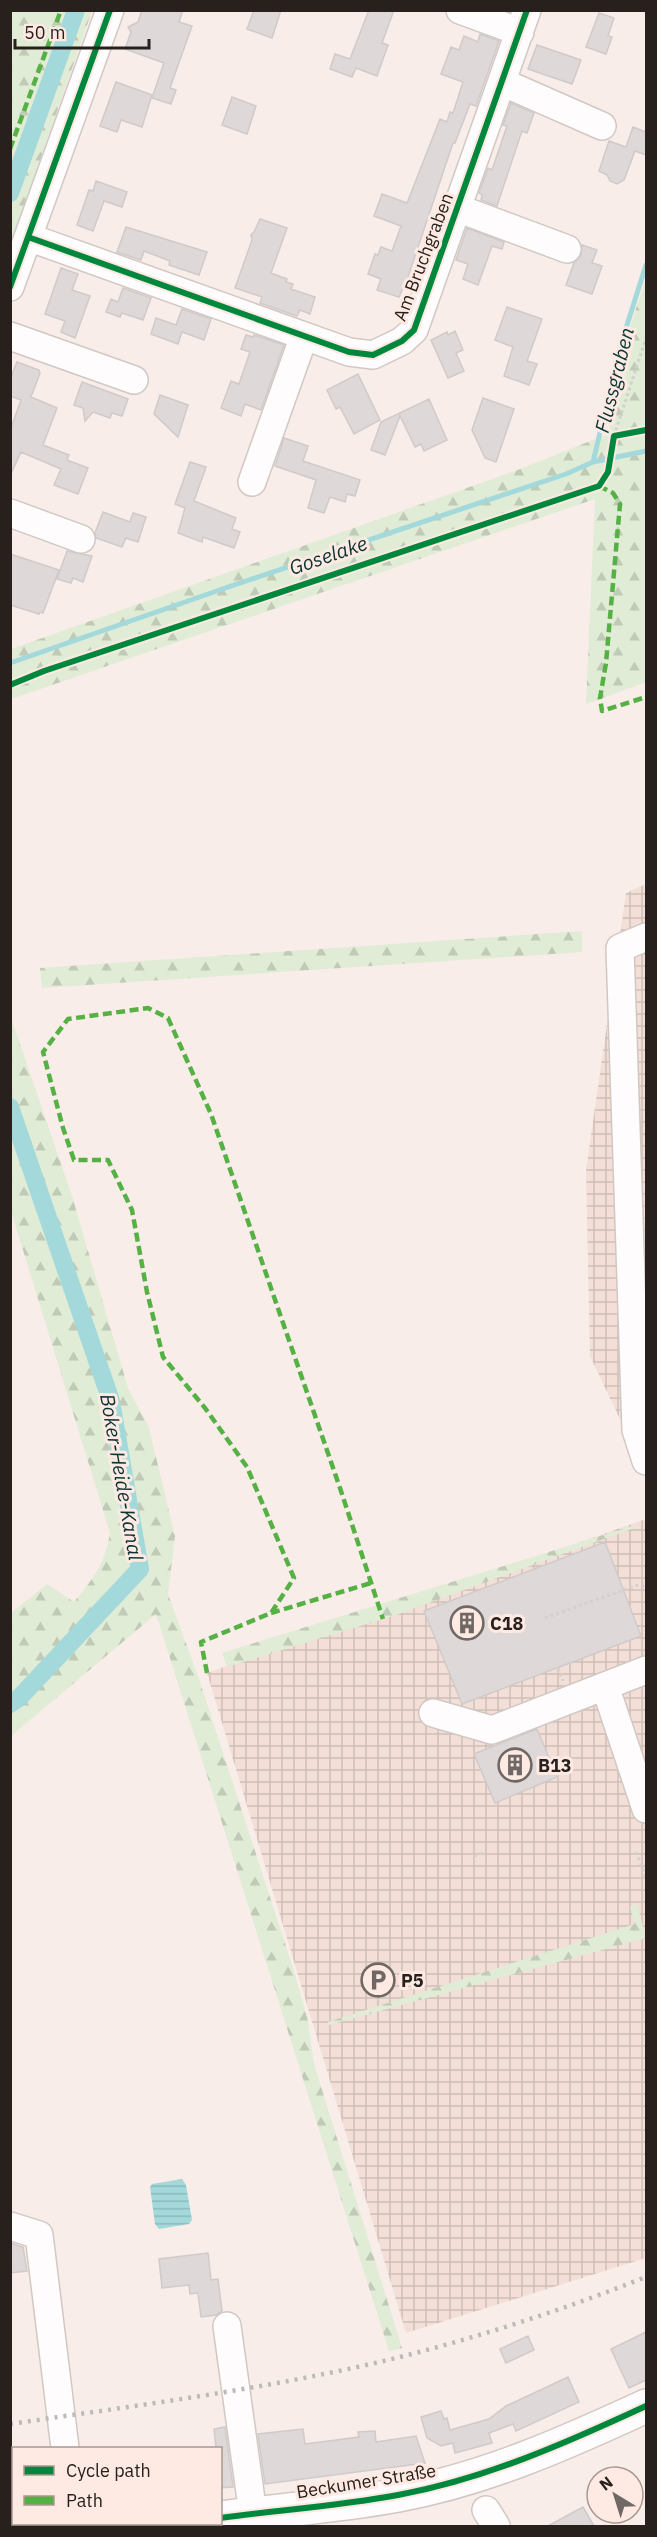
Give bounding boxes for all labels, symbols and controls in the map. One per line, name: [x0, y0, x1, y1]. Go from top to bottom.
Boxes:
scale bar: [15, 12, 148, 50]
text: 50 m: [24, 21, 66, 44]
street label: Am Bruchgraben: [388, 190, 458, 324]
water label: Flussgraben: [588, 325, 640, 435]
water label: Goselake: [285, 529, 371, 581]
water label: Boker-Heide-Kanal: [94, 1392, 150, 1563]
building icon: C18: [449, 1605, 485, 1641]
place label: C18: [490, 1612, 524, 1635]
building icon: B13: [497, 1747, 533, 1783]
place label: B13: [538, 1754, 572, 1777]
parking icon: P5: [360, 1962, 396, 1998]
place label: P5: [401, 1969, 424, 1992]
legend: [12, 2447, 222, 2525]
text: Cycle path: [66, 2459, 151, 2482]
street label: Beckumer Straße: [295, 2459, 438, 2503]
north arrow: [585, 2465, 645, 2525]
text: N: [595, 2472, 616, 2495]
text: Path: [66, 2489, 103, 2512]

